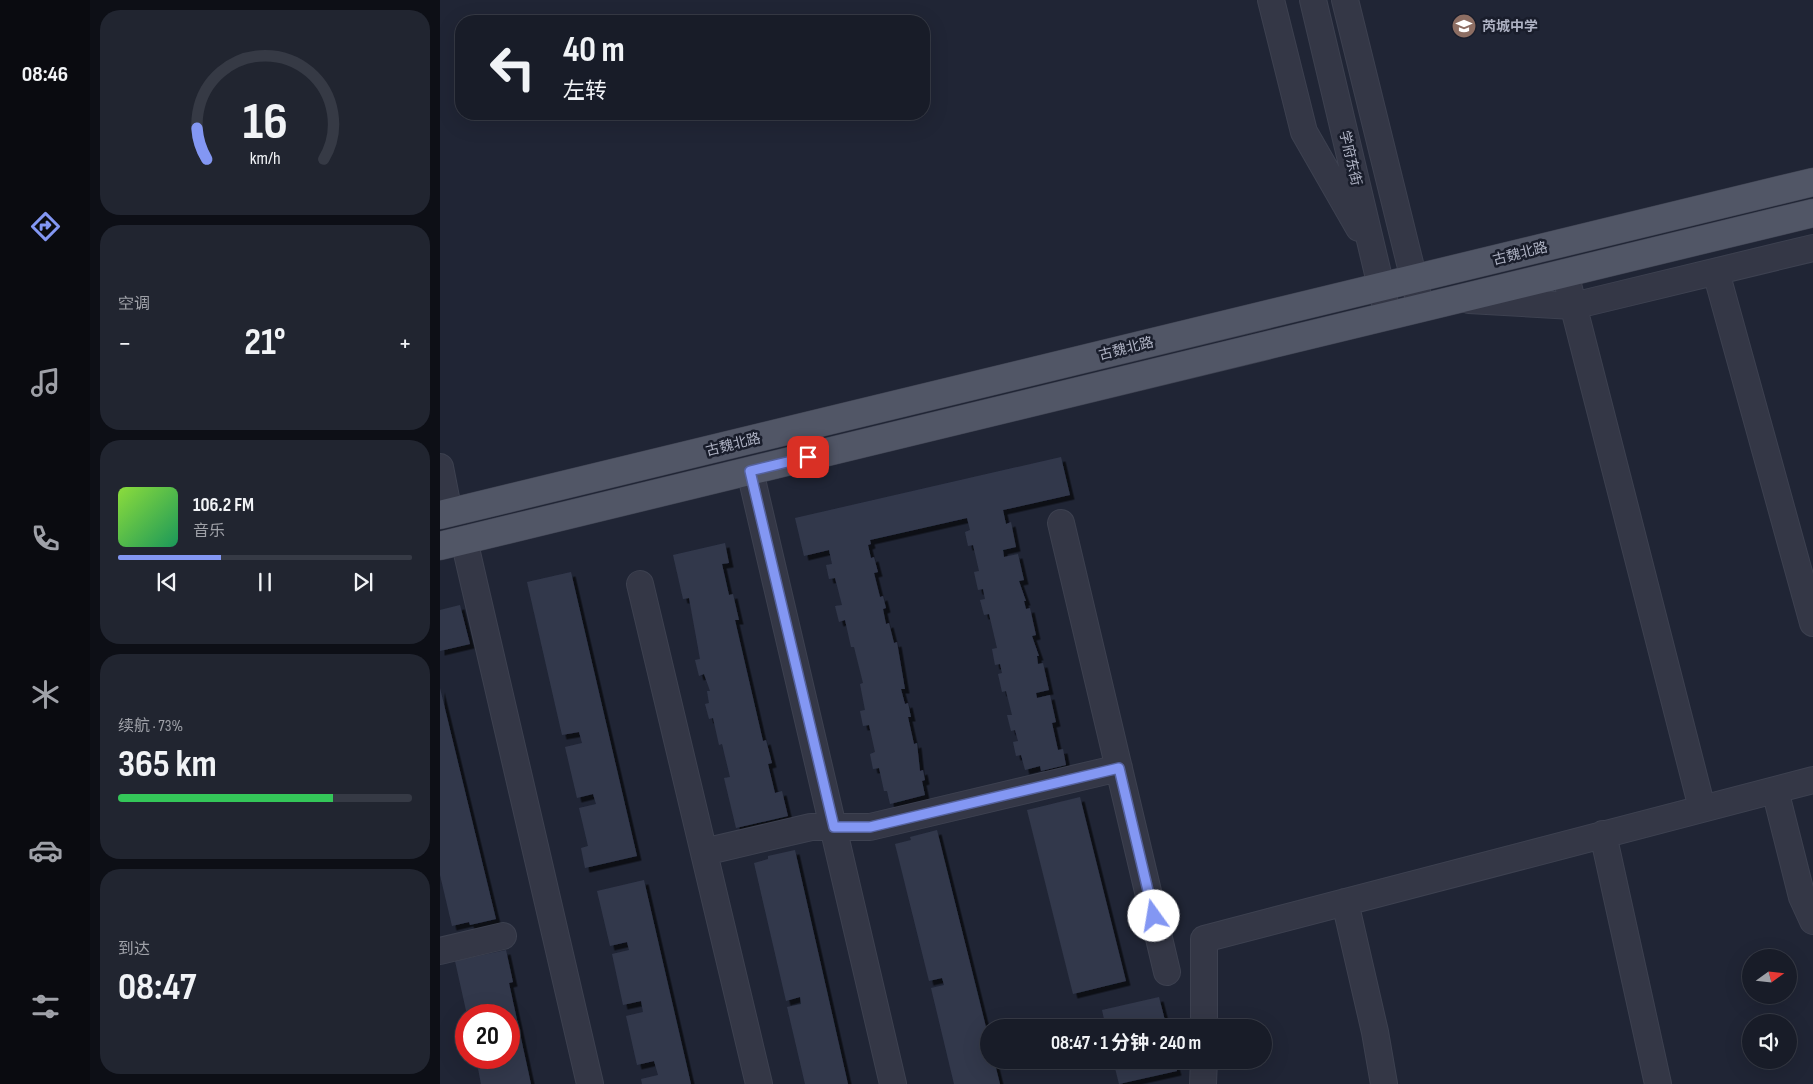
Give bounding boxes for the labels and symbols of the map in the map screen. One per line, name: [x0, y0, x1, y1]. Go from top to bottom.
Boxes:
school or university icon: 芮城中学: [1451, 13, 1477, 39]
place label: 芮城中学: [1482, 18, 1538, 35]
street label: 学府东街: [1336, 129, 1365, 187]
street label: 古魏北路: [1491, 238, 1549, 269]
street label: 古魏北路: [1097, 333, 1155, 364]
street label: 古魏北路: [704, 429, 762, 460]
pin: [787, 436, 829, 478]
position arrow: [1127, 889, 1179, 941]
north arrow: [1742, 949, 1798, 1004]
speed limit sign: 20: [455, 1004, 520, 1069]

